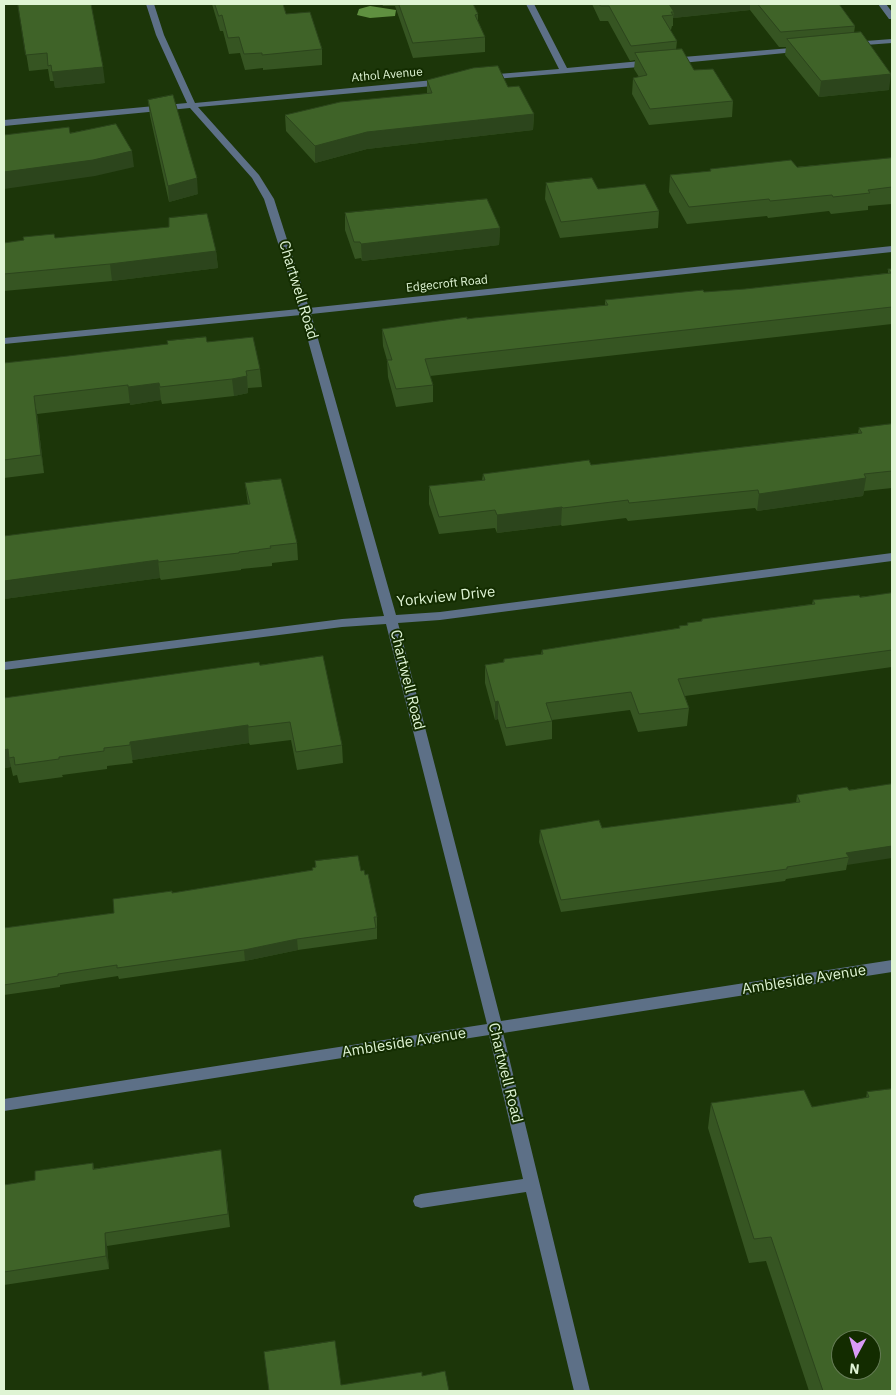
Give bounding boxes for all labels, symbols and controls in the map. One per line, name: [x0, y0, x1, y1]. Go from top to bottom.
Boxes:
street label: Athol Avenue: [351, 65, 423, 85]
street label: Chartwell Road: [274, 238, 322, 342]
street label: Edgecroft Road: [405, 273, 489, 295]
street label: Yorkview Drive: [396, 583, 496, 611]
street label: Chartwell Road: [386, 628, 428, 732]
street label: Ambleside Avenue: [741, 961, 867, 999]
street label: Chartwell Road: [484, 1021, 526, 1125]
street label: Ambleside Avenue: [341, 1024, 467, 1062]
north arrow: [831, 1330, 881, 1380]
text: N: [849, 1359, 861, 1378]

